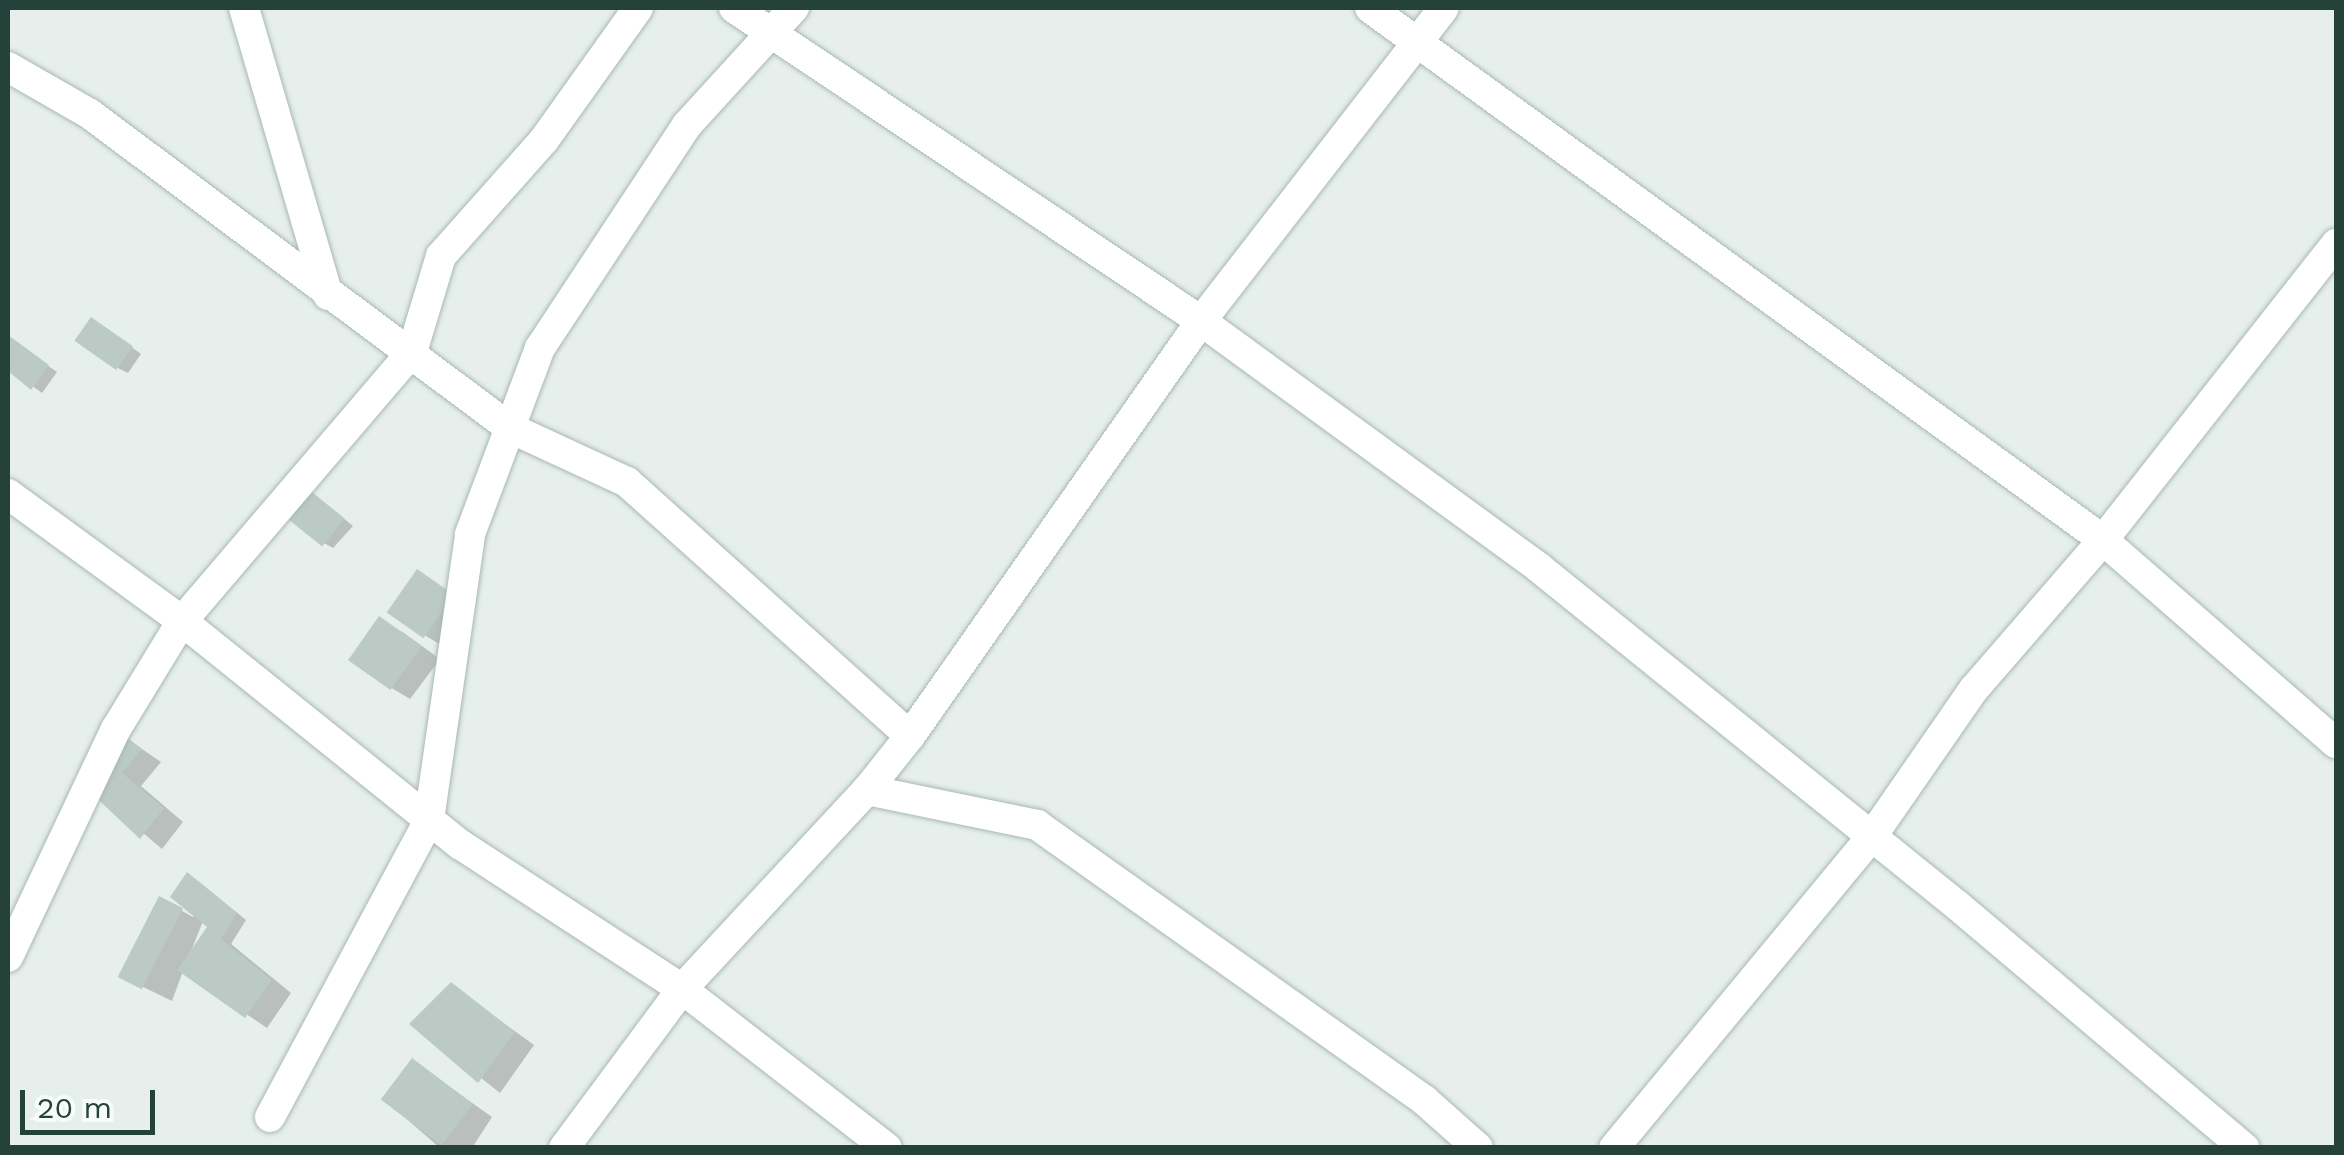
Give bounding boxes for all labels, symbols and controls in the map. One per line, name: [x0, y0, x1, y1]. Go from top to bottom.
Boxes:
scale bar: [25, 1070, 160, 1132]
text: 20 m: [37, 1090, 112, 1125]

